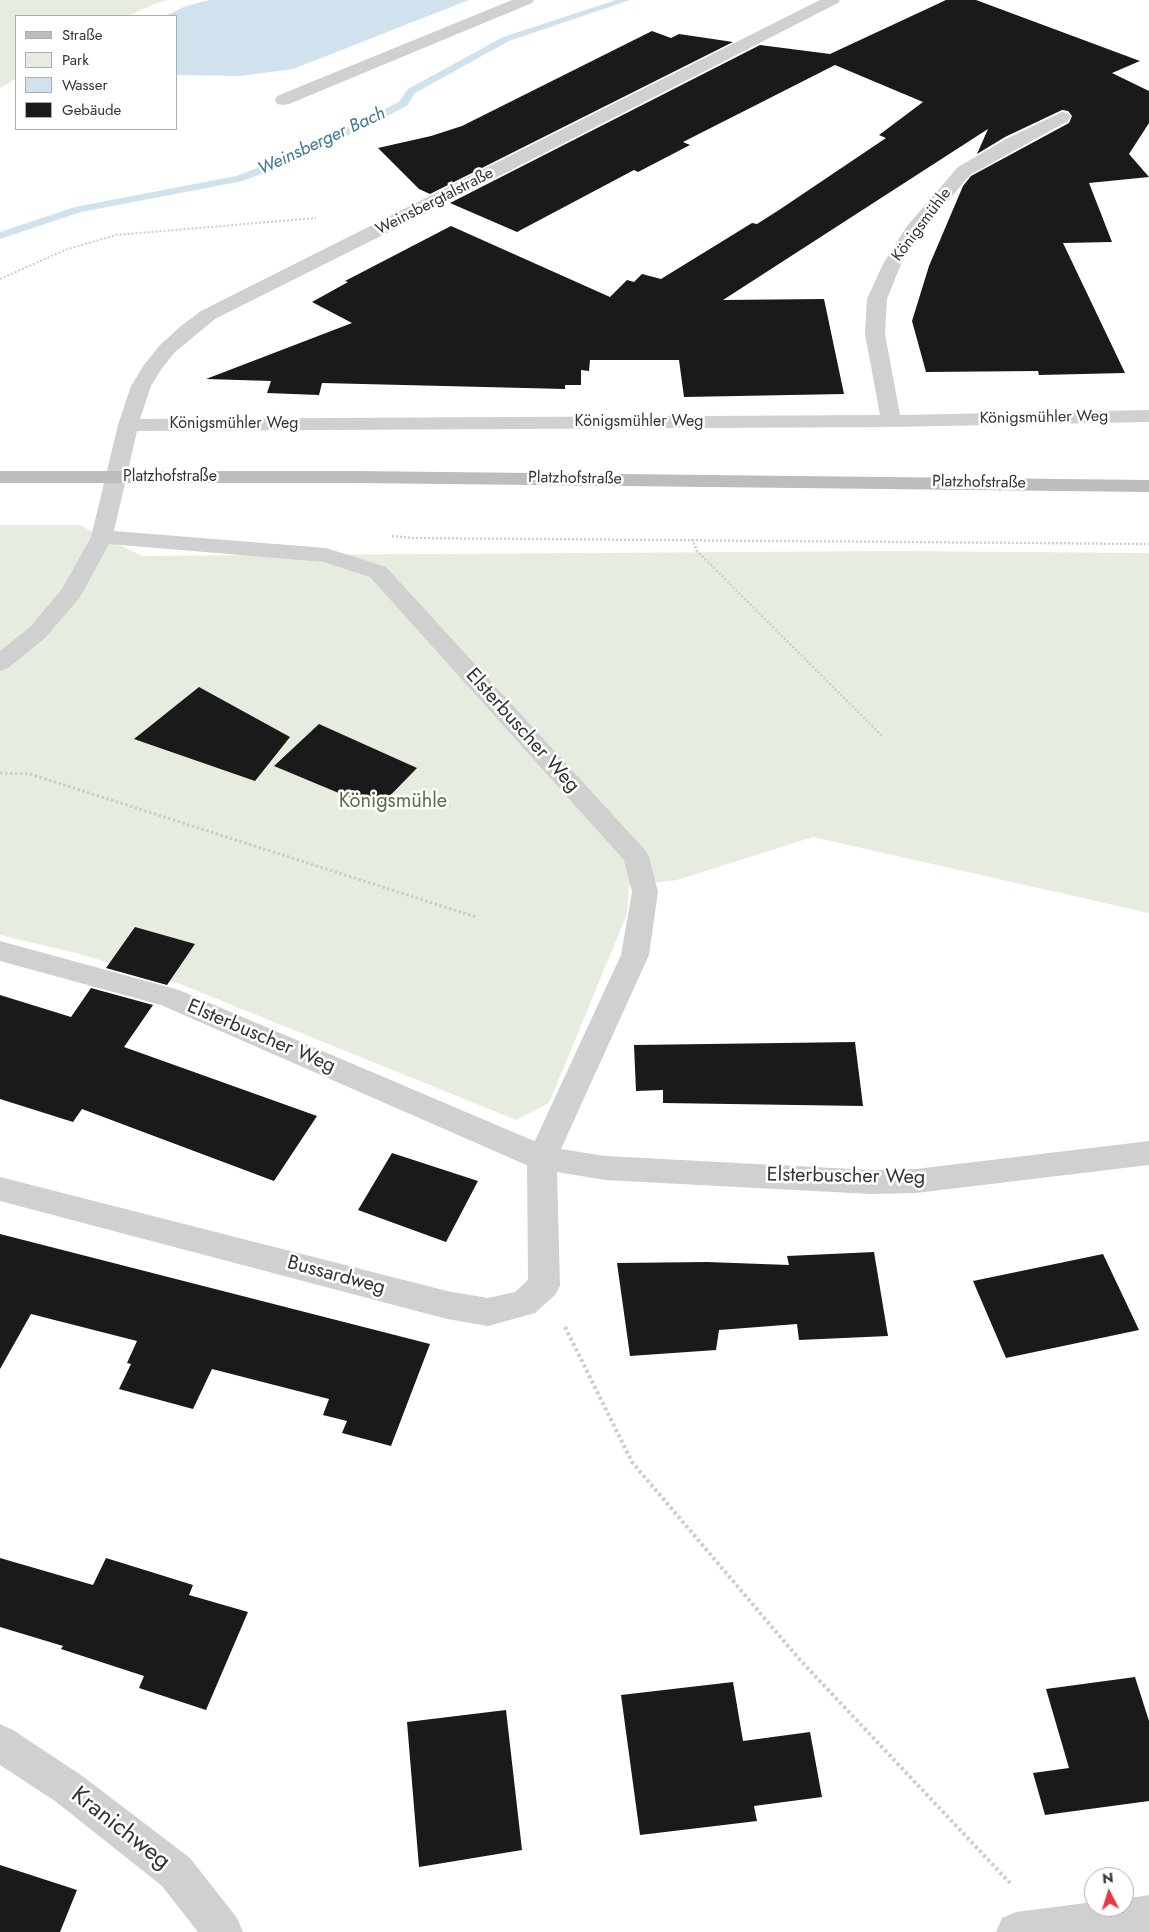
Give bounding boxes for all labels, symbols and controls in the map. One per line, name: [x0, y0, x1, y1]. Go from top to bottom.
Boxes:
legend: [15, 15, 178, 130]
text: Straße: [62, 24, 102, 46]
text: Park: [62, 49, 89, 71]
text: Wasser: [62, 74, 108, 96]
text: Gebäude: [62, 99, 121, 121]
water label: Weinsberger Bach: [255, 103, 389, 181]
street label: Weinsbergtalstraße: [373, 164, 497, 240]
street label: Königsmühle: [888, 185, 956, 265]
street label: Königsmühler Weg: [979, 407, 1109, 429]
street label: Königsmühler Weg: [575, 412, 703, 432]
street label: Königsmühler Weg: [170, 414, 298, 434]
street label: Platzhofstraße: [123, 467, 217, 487]
street label: Platzhofstraße: [528, 469, 622, 489]
street label: Platzhofstraße: [932, 473, 1026, 493]
street label: Elsterbuscher Weg: [460, 664, 584, 798]
park label: Königsmühle: [339, 790, 447, 814]
street label: Elsterbuscher Weg: [183, 995, 339, 1079]
street label: Elsterbuscher Weg: [766, 1164, 926, 1190]
street label: Bussardweg: [284, 1251, 388, 1301]
street label: Kranichweg: [65, 1781, 175, 1877]
north arrow: [1084, 1867, 1134, 1917]
text: N: [1101, 1868, 1114, 1889]

